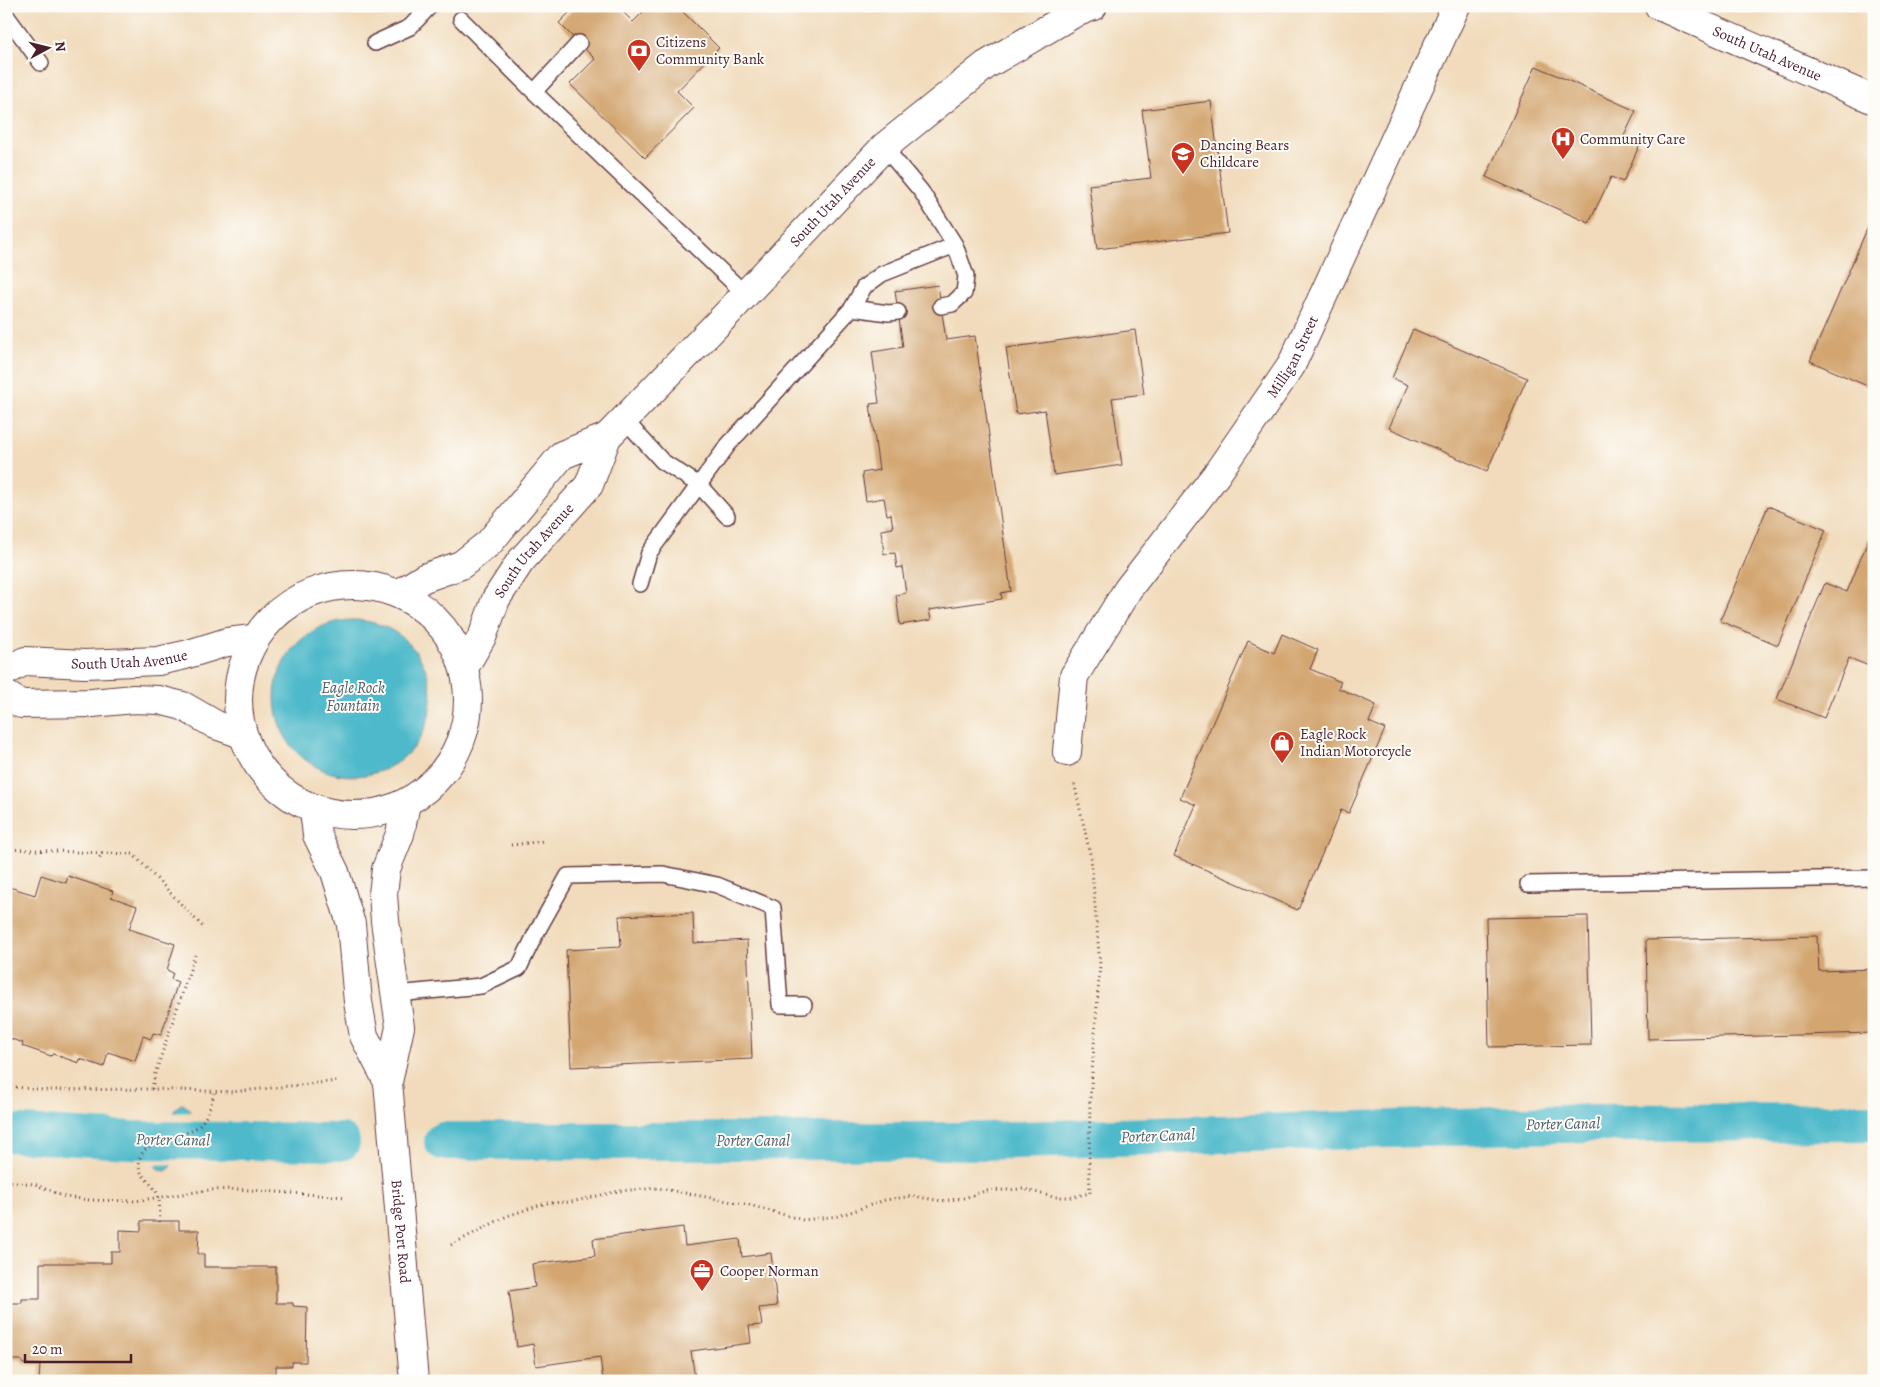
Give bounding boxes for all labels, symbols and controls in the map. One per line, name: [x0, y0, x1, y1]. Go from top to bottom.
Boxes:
street label: South Utah Avenue: [1709, 21, 1825, 86]
north arrow: [22, 22, 72, 72]
place label: Citizens Community Bank: [656, 32, 765, 69]
bank icon: Citizens Community Bank: [626, 38, 652, 72]
text: N: [50, 40, 70, 53]
hospital icon: Community Care: [1550, 126, 1576, 160]
place label: Community Care: [1580, 129, 1686, 149]
place label: Dancing Bears Childcare: [1200, 135, 1289, 172]
school or university icon: Dancing Bears Childcare: [1170, 141, 1196, 175]
street label: South Utah Avenue: [785, 152, 880, 251]
street label: Milligan Street: [1262, 312, 1323, 402]
street label: South Utah Avenue: [489, 498, 578, 602]
street label: South Utah Avenue: [70, 645, 190, 674]
water label: Eagle Rock Fountain: [321, 677, 385, 717]
place label: Eagle Rock Indian Motorcycle: [1300, 724, 1412, 761]
shop icon: Eagle Rock Indian Motorcycle: [1269, 730, 1295, 764]
water label: Porter Canal: [1526, 1112, 1600, 1136]
water label: Porter Canal: [1121, 1124, 1195, 1148]
water label: Porter Canal: [136, 1128, 210, 1152]
water label: Porter Canal: [716, 1130, 790, 1152]
street label: Bridge Port Road: [387, 1179, 416, 1285]
office icon: Cooper Norman: [689, 1258, 715, 1292]
place label: Cooper Norman: [720, 1261, 819, 1281]
scale bar: [25, 1332, 131, 1364]
text: 20 m: [32, 1339, 63, 1359]

